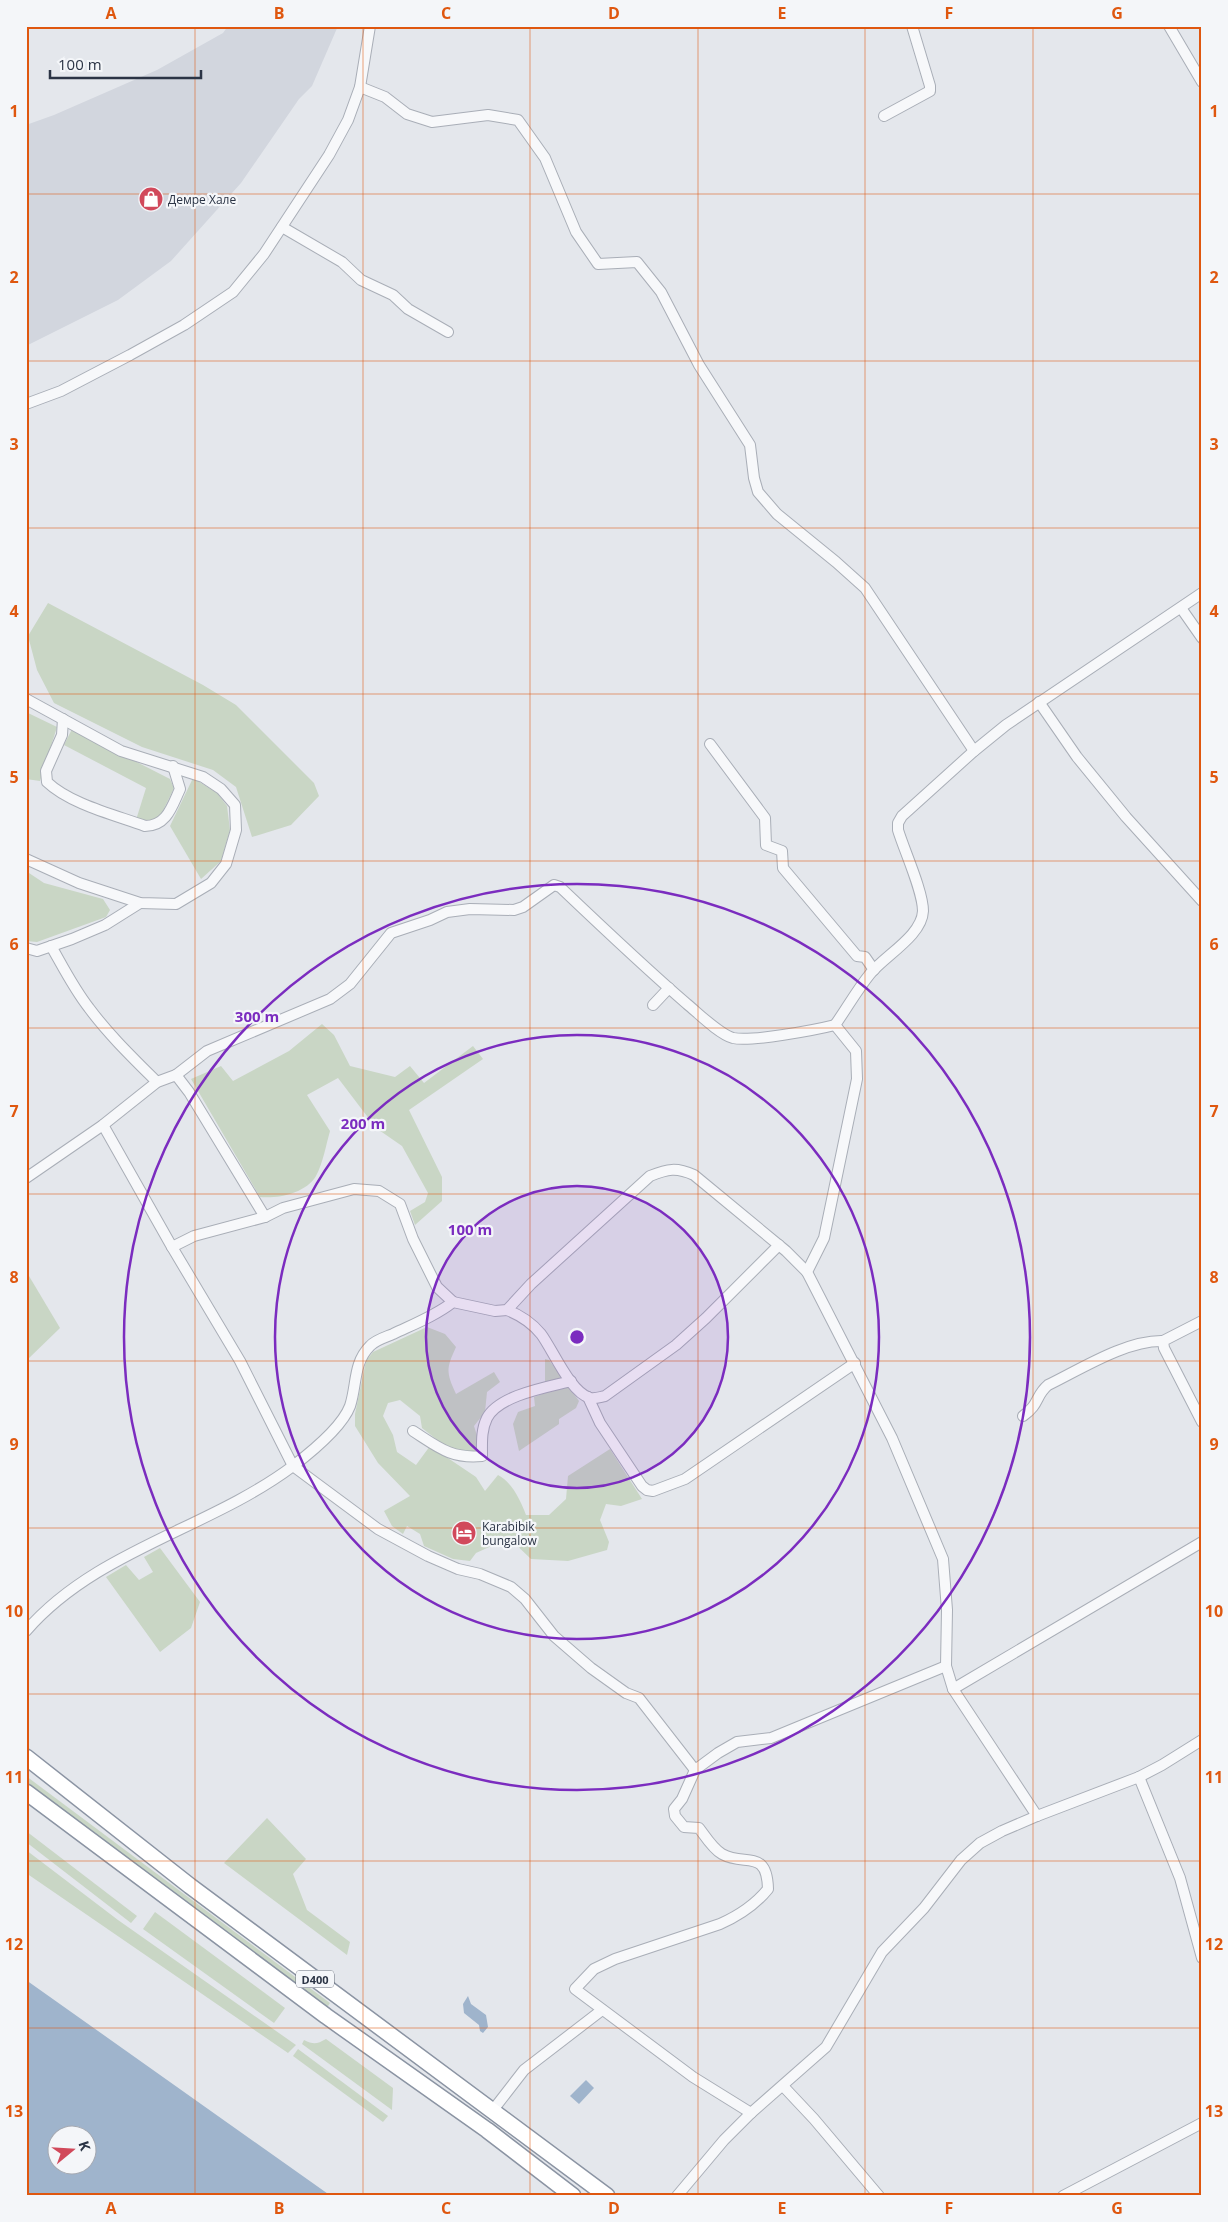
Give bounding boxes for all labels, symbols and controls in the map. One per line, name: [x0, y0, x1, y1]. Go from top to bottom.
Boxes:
text: A: [105, 2, 117, 24]
text: B: [274, 2, 284, 24]
text: C: [441, 2, 451, 24]
text: D: [608, 2, 620, 24]
text: E: [778, 2, 787, 24]
text: F: [945, 2, 953, 24]
text: G: [1111, 2, 1123, 24]
scale bar: [50, 48, 201, 80]
text: 100 m: [58, 54, 102, 74]
text: 1: [9, 100, 19, 122]
text: 1: [1209, 100, 1219, 122]
shop icon: Демре Хале: [138, 186, 164, 212]
place label: Демре Хале: [168, 191, 236, 208]
text: 2: [9, 266, 19, 288]
text: 2: [1209, 266, 1219, 288]
text: 3: [9, 433, 19, 455]
text: 3: [1209, 433, 1219, 455]
text: 4: [9, 600, 19, 622]
text: 4: [1209, 600, 1219, 622]
text: 5: [9, 766, 19, 788]
text: 5: [1209, 766, 1219, 788]
text: 6: [9, 933, 19, 955]
text: 6: [1209, 933, 1219, 955]
text: 300 m: [235, 1006, 279, 1026]
text: 7: [9, 1100, 19, 1122]
text: 7: [1209, 1100, 1219, 1122]
text: 200 m: [341, 1113, 385, 1133]
text: 100 m: [448, 1219, 492, 1239]
text: 8: [9, 1266, 19, 1288]
text: 8: [1209, 1266, 1219, 1288]
centre of rings: [568, 1328, 586, 1346]
text: 9: [9, 1433, 19, 1455]
text: 9: [1209, 1433, 1219, 1455]
place label: Karabibik bungalow: [482, 1518, 537, 1549]
hotel icon: Karabibik bungalow: [451, 1520, 477, 1546]
text: 10: [5, 1600, 23, 1622]
text: 10: [1205, 1600, 1223, 1622]
text: 11: [5, 1766, 23, 1788]
text: 11: [1205, 1766, 1223, 1788]
text: 12: [5, 1933, 23, 1955]
text: 12: [1205, 1933, 1223, 1955]
road number: D400: [296, 1970, 334, 1988]
text: 13: [5, 2100, 23, 2122]
text: 13: [1205, 2100, 1223, 2122]
north arrow: [48, 2124, 98, 2174]
text: K: [74, 2138, 96, 2154]
text: A: [105, 2197, 117, 2219]
text: B: [274, 2197, 284, 2219]
text: C: [441, 2197, 451, 2219]
text: D: [608, 2197, 620, 2219]
text: E: [778, 2197, 787, 2219]
text: F: [945, 2197, 953, 2219]
text: G: [1111, 2197, 1123, 2219]

